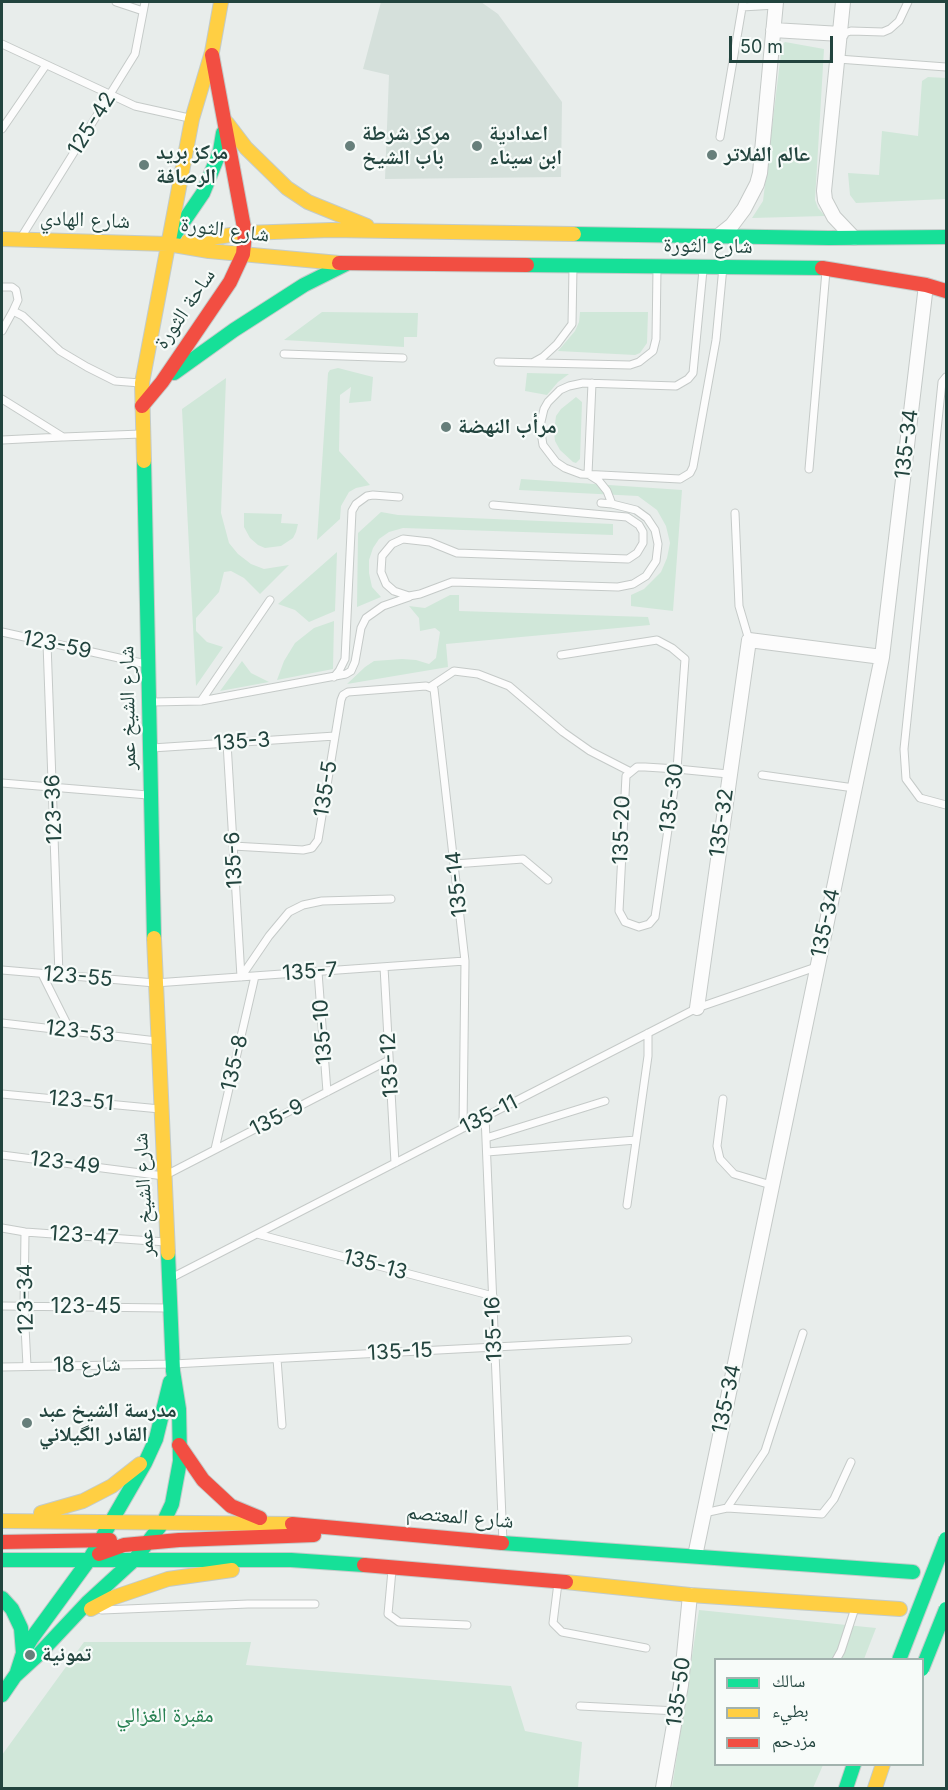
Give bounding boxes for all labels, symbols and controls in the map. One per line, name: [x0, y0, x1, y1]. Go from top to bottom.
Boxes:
scale bar: [732, 24, 836, 62]
text: 50 m: [740, 36, 783, 57]
street label: 125-42: [63, 88, 121, 160]
place label: مركز شرطة باب الشيخ: [362, 121, 450, 171]
place label: اعدادية ابن سيناء: [489, 121, 562, 171]
marker: مركز شرطة باب الشيخ: [343, 139, 357, 153]
marker: اعدادية ابن سيناء: [470, 139, 484, 153]
place label: مركز بريد الرصافة: [156, 140, 228, 190]
place label: عالم الفلاتر: [724, 142, 810, 168]
marker: عالم الفلاتر: [705, 148, 719, 162]
marker: مركز بريد الرصافة: [137, 158, 151, 172]
street label: شارع الهادي: [39, 206, 131, 234]
street label: شارع الثورة: [179, 212, 271, 248]
street label: شارع الثورة: [663, 233, 753, 259]
street label: ساحة الثورة: [149, 264, 221, 354]
street label: 135-34: [890, 408, 924, 480]
place label: مرأب النهضة: [458, 414, 557, 440]
marker: مرأب النهضة: [439, 420, 453, 434]
street label: 123-59: [20, 625, 94, 665]
street label: شارع الشيخ عمر: [114, 646, 142, 770]
street label: 135-3: [213, 727, 271, 757]
street label: 135-5: [309, 759, 343, 819]
street label: 135-30: [655, 762, 689, 834]
street label: 123-36: [40, 774, 68, 844]
street label: 135-32: [705, 787, 739, 859]
street label: 135-20: [608, 795, 636, 865]
street label: 135-6: [220, 831, 248, 889]
street label: 135-14: [441, 850, 473, 918]
street label: 135-34: [806, 886, 846, 960]
street label: 135-7: [282, 958, 338, 986]
street label: 123-55: [42, 961, 114, 993]
street label: 135-10: [308, 998, 338, 1066]
street label: 123-53: [44, 1015, 116, 1049]
street label: 135-8: [216, 1032, 254, 1094]
street label: 135-12: [376, 1032, 404, 1098]
street label: 123-51: [47, 1086, 115, 1116]
street label: 135-11: [456, 1090, 522, 1140]
street label: 135-9: [246, 1094, 308, 1142]
street label: شارع الشيخ عمر: [128, 1132, 160, 1258]
street label: 123-49: [28, 1146, 102, 1180]
street label: 123-47: [48, 1221, 120, 1251]
street label: 135-13: [340, 1244, 410, 1286]
street label: 123-34: [13, 1264, 39, 1334]
street label: 123-45: [51, 1294, 121, 1320]
street label: 135-16: [480, 1296, 508, 1362]
street label: 135-15: [367, 1338, 433, 1366]
street label: شارع 18: [53, 1352, 121, 1378]
street label: 135-34: [707, 1362, 747, 1436]
place label: مدرسة الشيخ عبد القادر الگيلاني: [39, 1398, 177, 1448]
marker: مدرسة الشيخ عبد القادر الگيلاني: [20, 1416, 34, 1430]
street label: شارع المعتصم: [405, 1500, 515, 1534]
place label: تمونية: [42, 1642, 91, 1668]
marker: تمونية: [23, 1648, 37, 1662]
street label: 135-50: [662, 1656, 696, 1728]
legend: [714, 1658, 924, 1766]
text: سالك: [772, 1670, 805, 1691]
text: بطيء: [772, 1700, 809, 1721]
park label: مقبرة الغزالي: [116, 1703, 214, 1729]
text: مزدحم: [772, 1730, 816, 1751]

